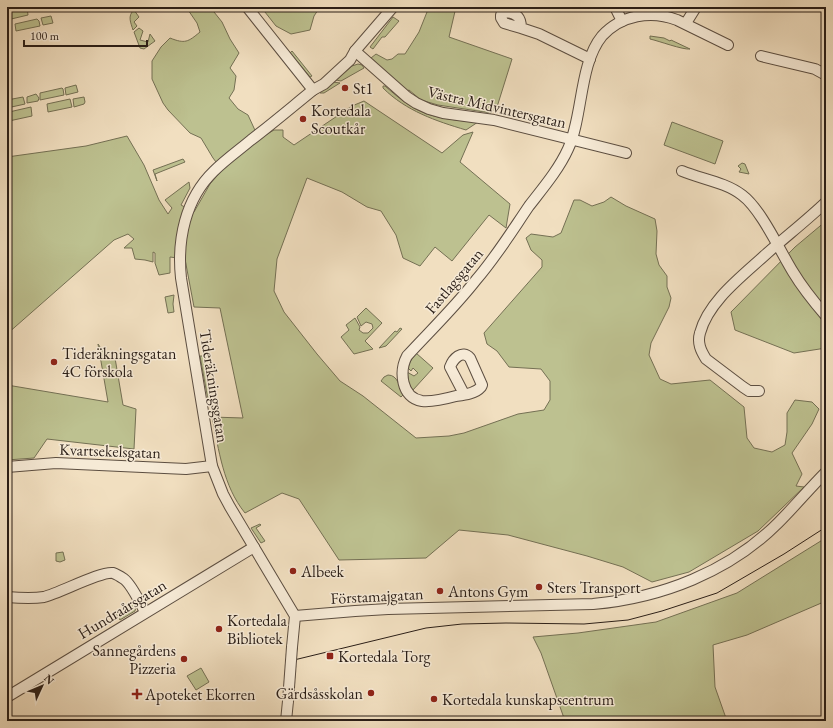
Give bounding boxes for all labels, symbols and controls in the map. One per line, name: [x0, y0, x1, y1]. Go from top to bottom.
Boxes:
scale bar: [24, 22, 147, 48]
text: 100 m: [30, 28, 60, 44]
place label: St1: [353, 78, 373, 99]
street label: Västra Midvintersgatan: [426, 81, 569, 133]
marker: St1: [340, 83, 350, 93]
place label: Kortedala Scoutkår: [311, 100, 372, 139]
marker: Kortedala Scoutkår: [298, 114, 308, 124]
street label: Fastlagsgatan: [420, 243, 488, 318]
street label: Tideräkningsgatan: [195, 328, 233, 445]
place label: Tideräkningsgatan 4C förskola: [62, 343, 177, 382]
marker: Tideräkningsgatan 4C förskola: [49, 357, 59, 367]
street label: Kvartsekelsgatan: [59, 439, 162, 463]
place label: Albeek: [300, 561, 344, 582]
marker: Albeek: [288, 566, 298, 576]
street label: Hundraårsgatan: [74, 574, 171, 644]
place label: Sters Transport: [547, 577, 640, 598]
place label: Antons Gym: [447, 581, 529, 602]
marker: Sters Transport: [534, 582, 544, 592]
street label: Förstamajgatan: [330, 583, 425, 609]
marker: Antons Gym: [435, 586, 445, 596]
place label: Kortedala Bibliotek: [227, 610, 288, 649]
marker: Kortedala Bibliotek: [214, 624, 224, 634]
place label: Sannegårdens Pizzeria: [92, 640, 177, 679]
place label: Kortedala Torg: [338, 646, 431, 667]
marker: Kortedala Torg: [325, 651, 335, 661]
marker: Sannegårdens Pizzeria: [179, 654, 189, 664]
north arrow: [22, 666, 62, 706]
text: N: [41, 671, 57, 687]
place label: Gärdsåsskolan: [276, 683, 364, 704]
place label: Apoteket Ekorren: [144, 684, 256, 705]
marker: Gärdsåsskolan: [366, 688, 376, 698]
marker: Apoteket Ekorren: [132, 689, 142, 699]
place label: Kortedala kunskapscentrum: [442, 689, 615, 710]
marker: Kortedala kunskapscentrum: [429, 694, 439, 704]

